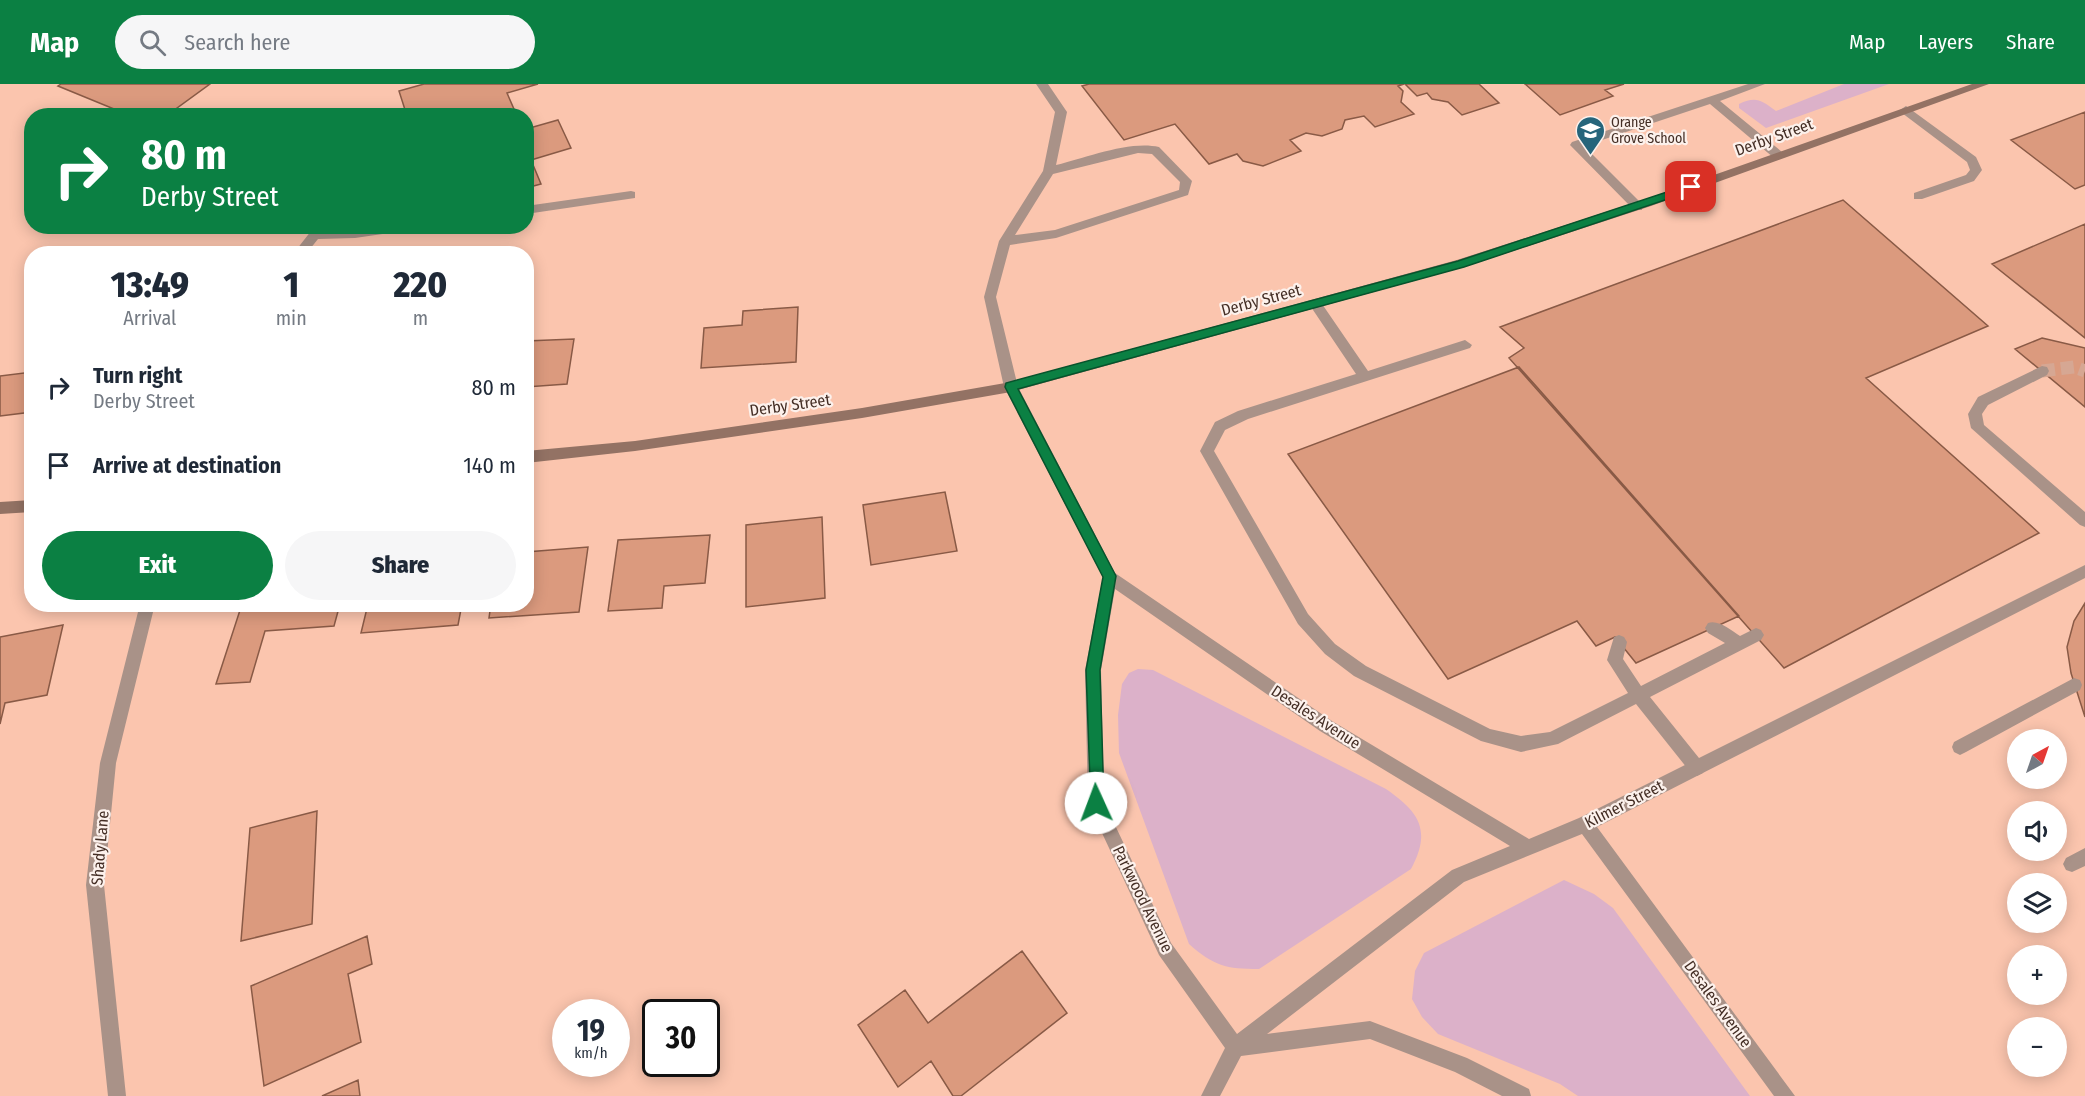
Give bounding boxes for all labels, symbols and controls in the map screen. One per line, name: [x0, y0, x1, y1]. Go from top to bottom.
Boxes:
search box: [115, 15, 535, 69]
text: Map: [30, 26, 79, 59]
icon: search: [136, 26, 169, 59]
text: Search here: [184, 29, 290, 56]
text: Map: [1849, 29, 1885, 55]
text: Layers: [1918, 29, 1973, 55]
text: Share: [2006, 29, 2055, 55]
school or university icon: Orange Grove School: [1574, 114, 1606, 156]
place label: Orange Grove School: [1611, 114, 1686, 147]
street label: Derby Street: [1732, 114, 1816, 160]
text: 80 m: [141, 130, 227, 180]
icon: right: [42, 132, 120, 210]
pin: [1665, 161, 1716, 212]
icon: arrive: [1674, 170, 1707, 203]
text: Derby Street: [141, 181, 278, 213]
text: 13:49: [111, 263, 189, 307]
text: 1: [283, 263, 299, 307]
text: 220: [393, 263, 447, 307]
street label: Derby Street: [1219, 280, 1304, 320]
text: Arrival: [123, 306, 176, 330]
text: min: [276, 306, 307, 330]
text: m: [413, 306, 428, 330]
text: Turn right: [93, 362, 182, 389]
icon: right: [42, 371, 75, 404]
text: 80 m: [471, 374, 516, 401]
text: Derby Street: [93, 389, 195, 413]
street label: Derby Street: [748, 390, 832, 420]
icon: arrive: [42, 449, 75, 482]
text: Arrive at destination: [93, 452, 281, 479]
text: 140 m: [463, 452, 516, 479]
button: Exit: [42, 531, 273, 600]
button: Share: [285, 531, 516, 600]
street label: Desales Avenue: [1268, 681, 1364, 753]
north arrow: [2007, 729, 2067, 789]
map controls: [2007, 729, 2067, 1077]
position arrow: [1064, 771, 1128, 835]
street label: Kilmer Street: [1582, 776, 1667, 832]
button: sound: [2007, 801, 2067, 861]
street label: Shady Lane: [87, 810, 113, 886]
street label: Parkwood Avenue: [1109, 843, 1177, 955]
button: layers: [2007, 873, 2067, 933]
button: +: [2007, 945, 2067, 1005]
street label: Desales Avenue: [1680, 957, 1756, 1051]
speed limit sign: 30: [642, 999, 720, 1077]
text: 19: [577, 1013, 605, 1049]
button: −: [2007, 1017, 2067, 1077]
text: km/h: [574, 1044, 608, 1062]

